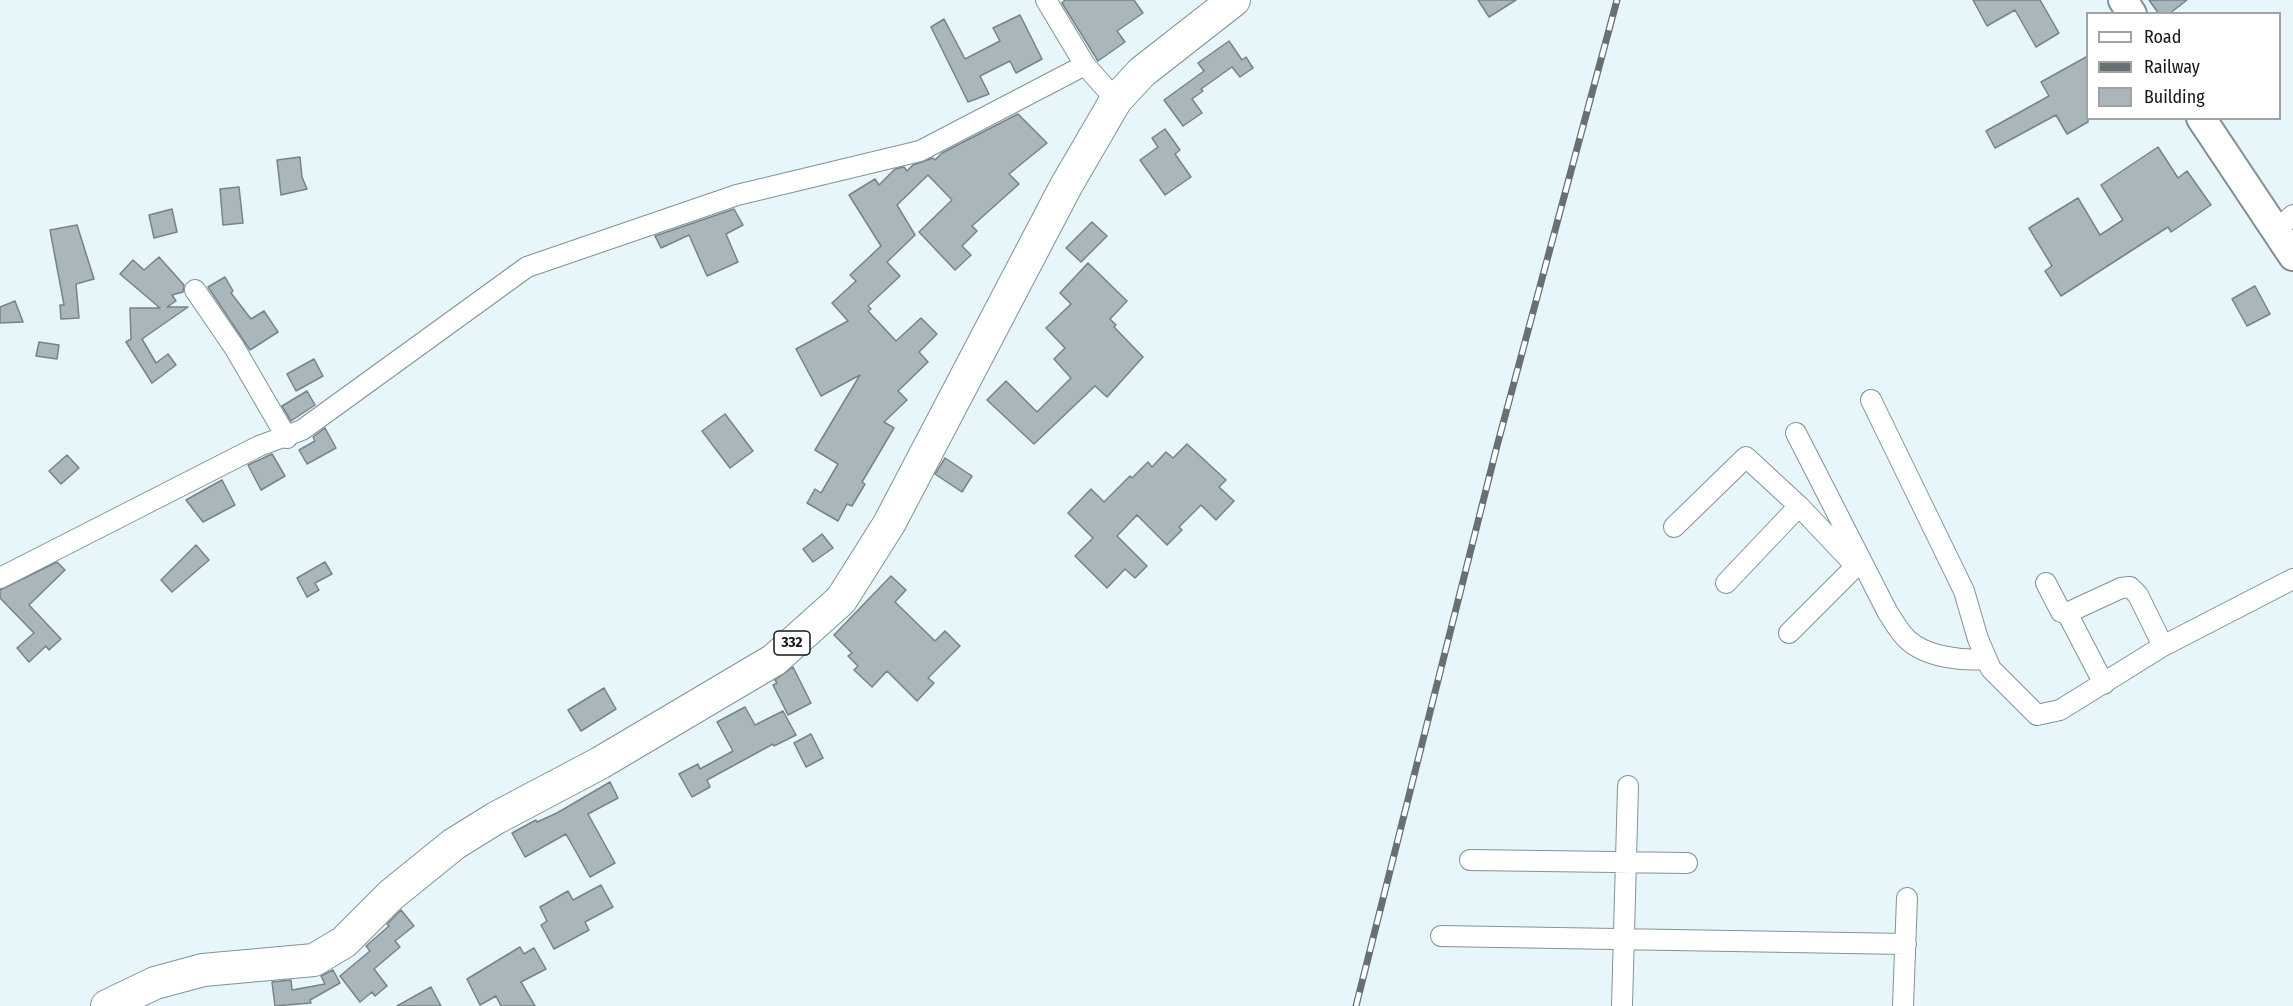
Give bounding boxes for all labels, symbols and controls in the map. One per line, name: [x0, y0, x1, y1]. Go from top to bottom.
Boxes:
legend: [2086, 12, 2281, 120]
text: Road: [2144, 26, 2181, 48]
text: Railway: [2144, 56, 2200, 78]
text: Building: [2144, 86, 2205, 108]
road number: 332: [774, 631, 810, 655]

